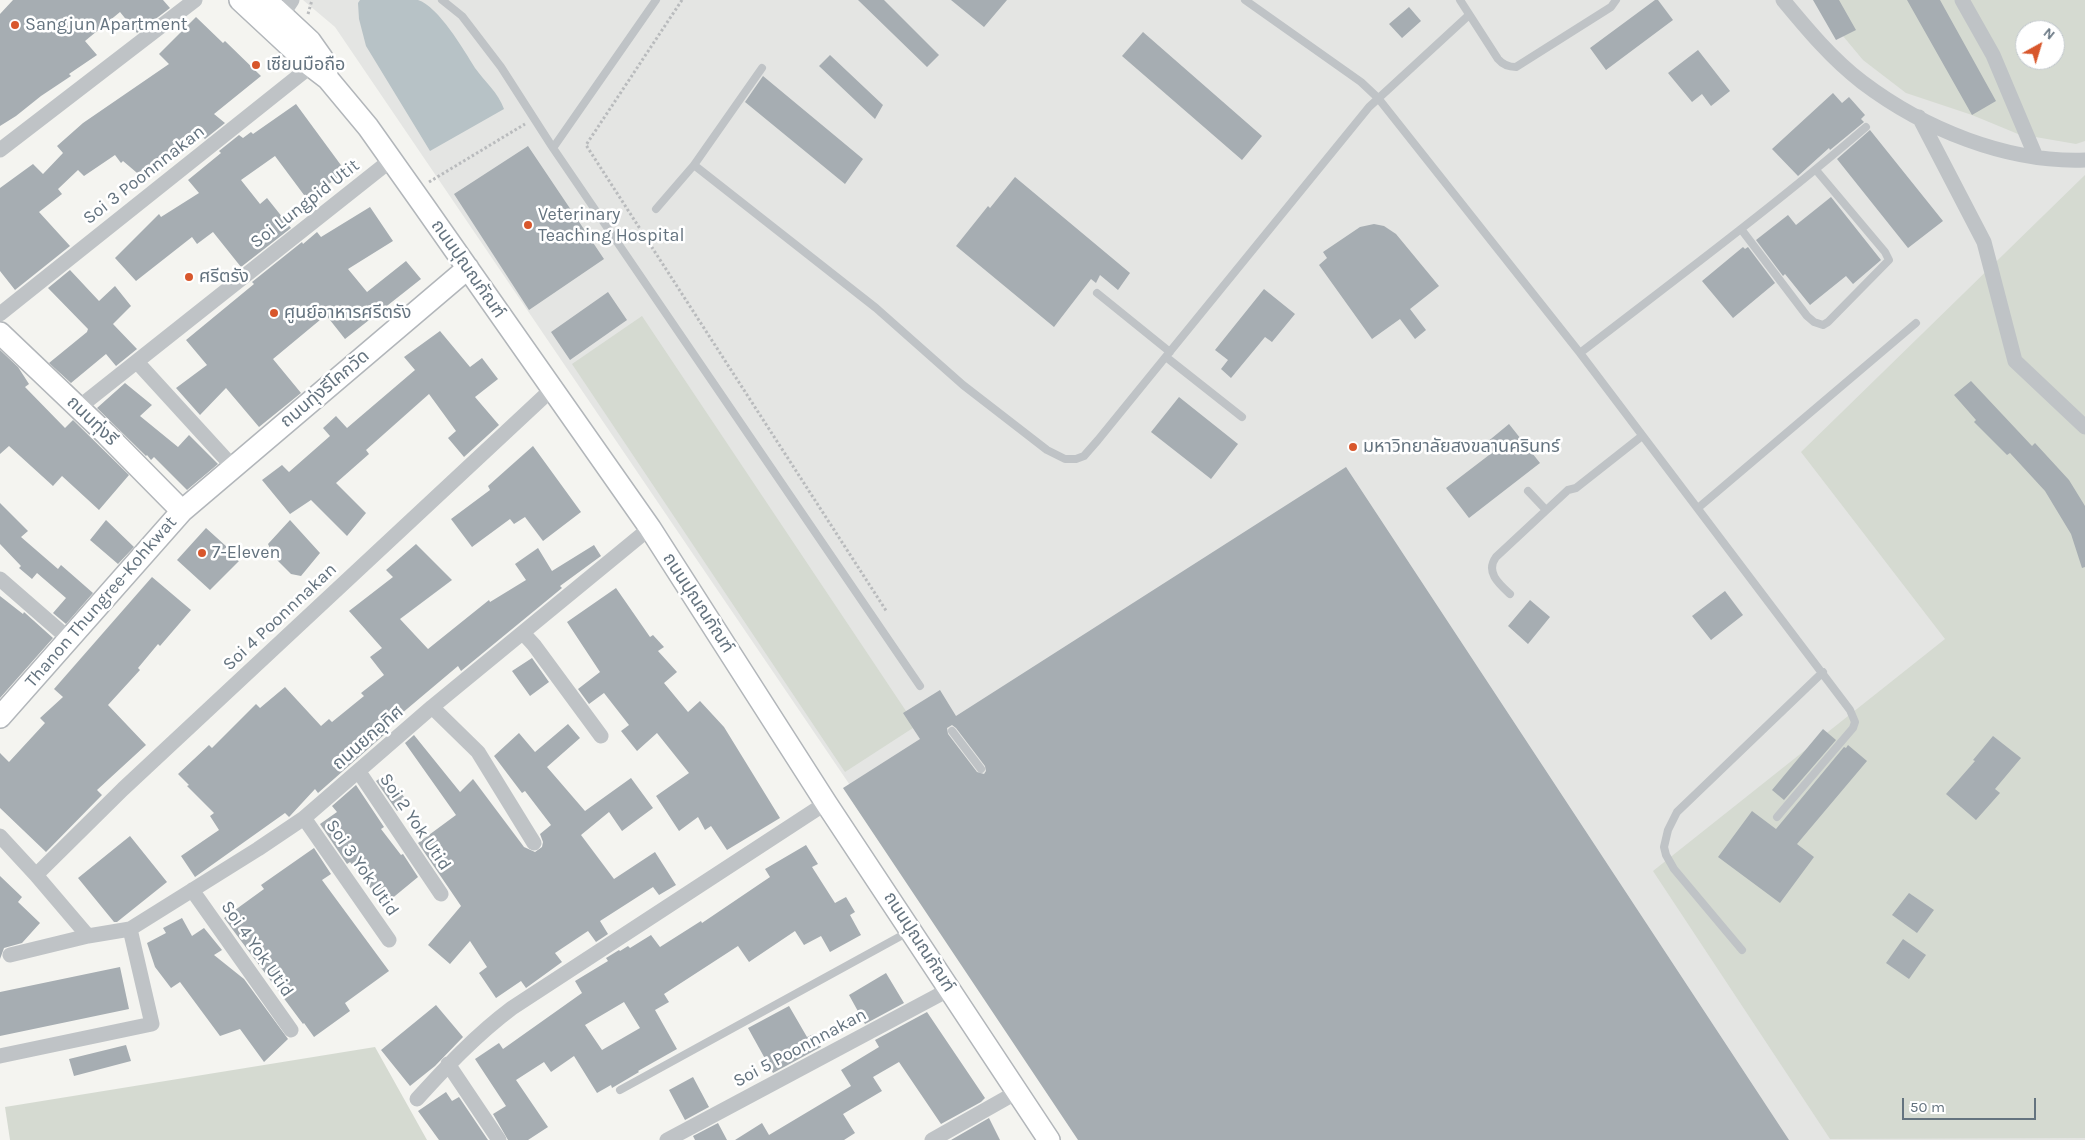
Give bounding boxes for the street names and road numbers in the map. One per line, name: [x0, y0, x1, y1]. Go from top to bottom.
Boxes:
street label: Soi 3 Poonnnakan: [79, 121, 209, 229]
street label: Soi Lungpid Utit: [246, 155, 364, 253]
street label: ถนนปุณณกัณฑ์: [426, 216, 510, 322]
street label: ถนนทุ่งรีโคกวัด: [276, 346, 374, 432]
street label: ถนนทุ่งรี: [62, 392, 122, 450]
street label: Thanon Thungree-Kohkwat: [21, 512, 181, 692]
street label: ถนนปุณณกัณฑ์: [658, 549, 738, 657]
street label: Soi 4 Poonnnakan: [219, 559, 341, 675]
street label: ถนนยกอุทิศ: [328, 701, 408, 775]
street label: Soi 2 Yok Utid: [375, 769, 455, 875]
street label: Soi 3 Yok Utid: [321, 816, 403, 920]
street label: ถนนปุณณกัณฑ์: [879, 888, 959, 996]
street label: Soi 4 Yok Utid: [216, 897, 298, 1001]
street label: Soi 5 Poonnnakan: [730, 1004, 870, 1092]

